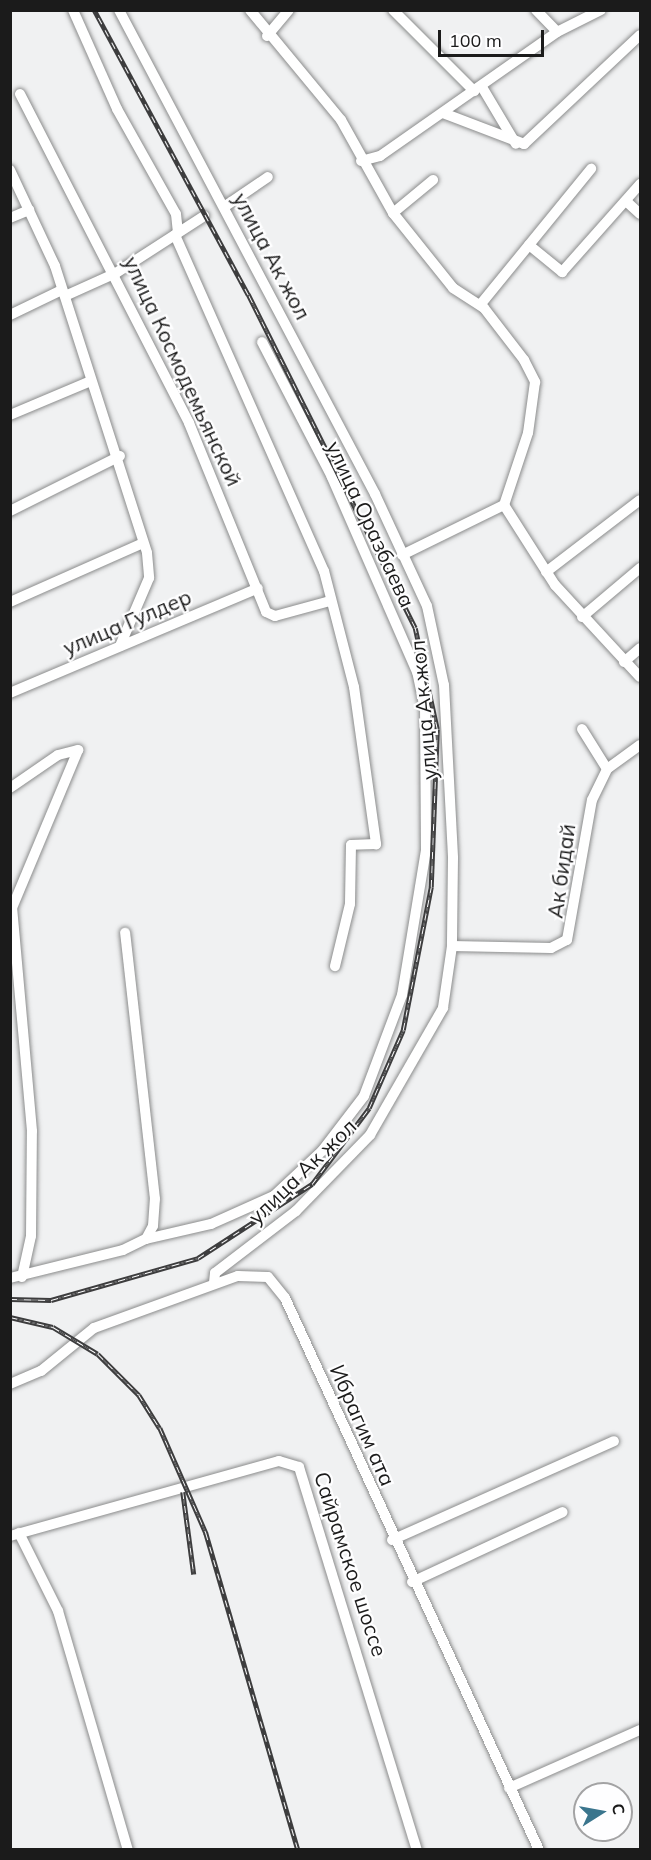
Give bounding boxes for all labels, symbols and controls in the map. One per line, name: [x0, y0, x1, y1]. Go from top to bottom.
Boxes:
scale bar: [441, 18, 548, 56]
text: 100 m: [449, 29, 502, 52]
street label: улица Ак жол: [228, 188, 316, 324]
street label: улица Космодемьянской: [119, 252, 247, 490]
street label: улица Оразбаева: [321, 437, 421, 611]
street label: улица Гулдер: [59, 584, 195, 660]
street label: улица Ак жол: [404, 639, 442, 781]
street label: Ак бидай: [542, 822, 580, 920]
street label: улица Ак жол: [243, 1113, 361, 1229]
street label: Ибрагим ата: [325, 1360, 401, 1490]
street label: Сайрамское шоссе: [309, 1469, 393, 1659]
north arrow: [573, 1782, 633, 1842]
text: С: [608, 1802, 630, 1816]

